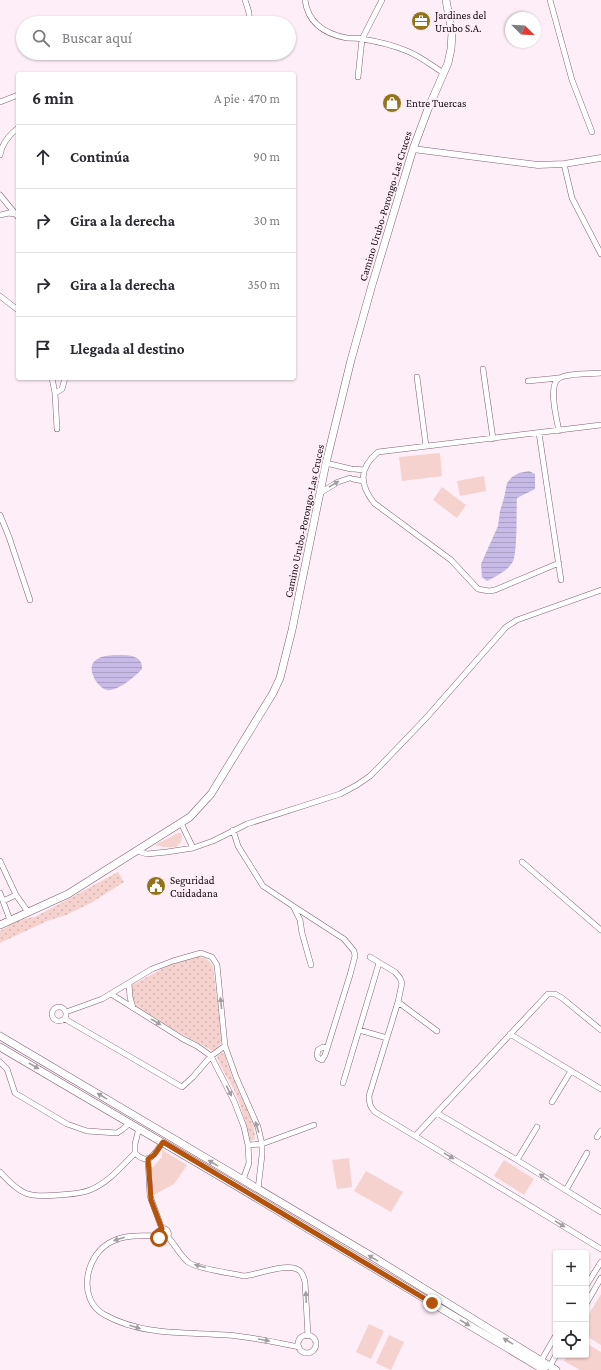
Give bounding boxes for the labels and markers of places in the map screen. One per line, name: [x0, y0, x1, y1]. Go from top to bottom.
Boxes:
place label: Jardines del Urubo S.A.: [434, 9, 486, 34]
office icon: Jardines del Urubo S.A.: [410, 10, 432, 32]
shop icon: Entre Tuercas: [381, 92, 403, 114]
place label: Entre Tuercas: [406, 97, 466, 109]
place label: Seguridad Cuidadana: [170, 874, 218, 899]
public building icon: Seguridad Cuidadana: [145, 875, 167, 897]

